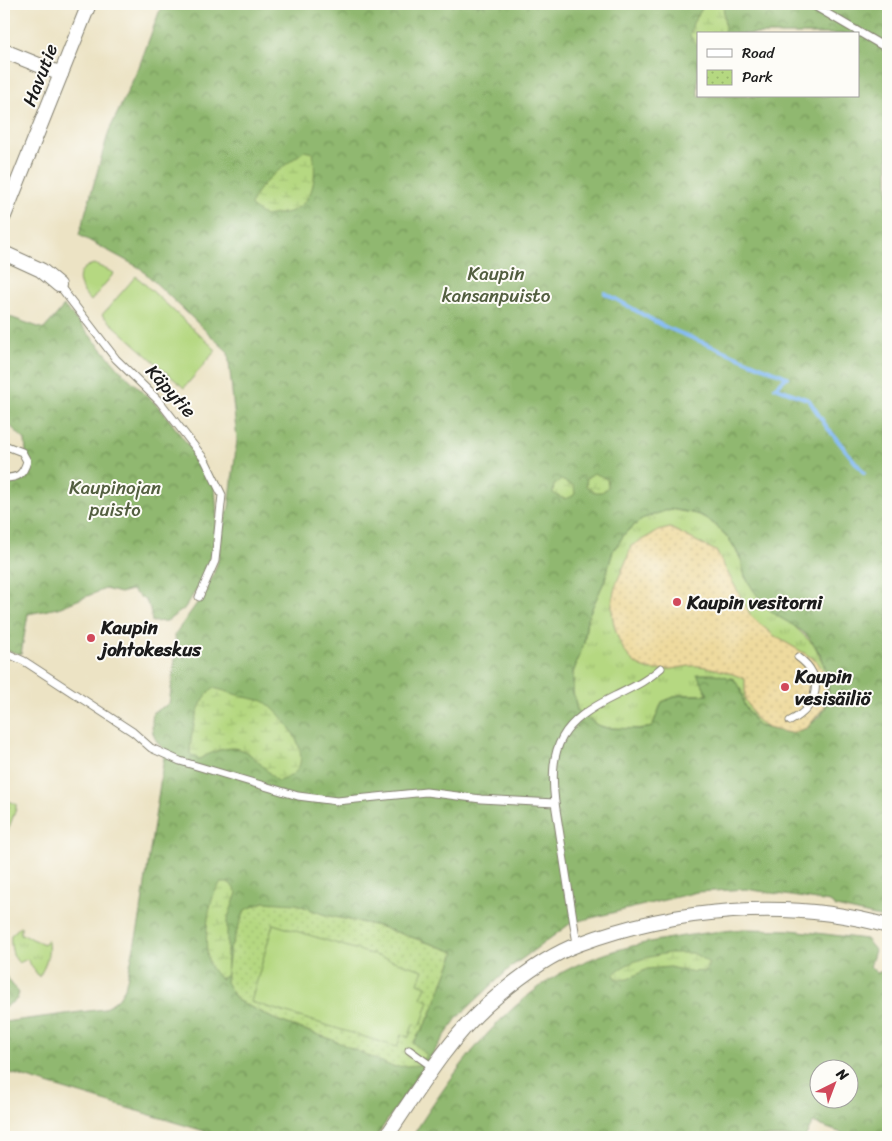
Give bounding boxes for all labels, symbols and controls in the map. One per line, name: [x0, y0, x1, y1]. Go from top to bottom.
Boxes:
legend: [697, 32, 860, 98]
street label: Havutie: [13, 38, 67, 111]
text: Road: [742, 40, 775, 66]
text: Park: [742, 64, 773, 90]
park label: Kaupin kansanpuisto: [442, 257, 551, 312]
street label: Käpytie: [137, 356, 205, 426]
park label: Kaupinojan puisto: [69, 471, 161, 526]
place label: Kaupin vesitorni: [686, 586, 824, 619]
marker: Kaupin vesitorni: [671, 596, 683, 608]
place label: Kaupin johtokeskus: [97, 611, 202, 666]
marker: Kaupin johtokeskus: [85, 632, 97, 644]
place label: Kaupin vesisäiliö: [794, 660, 873, 715]
marker: Kaupin vesisäiliö: [779, 681, 791, 693]
north arrow: [810, 1058, 860, 1108]
text: N: [830, 1062, 855, 1087]

